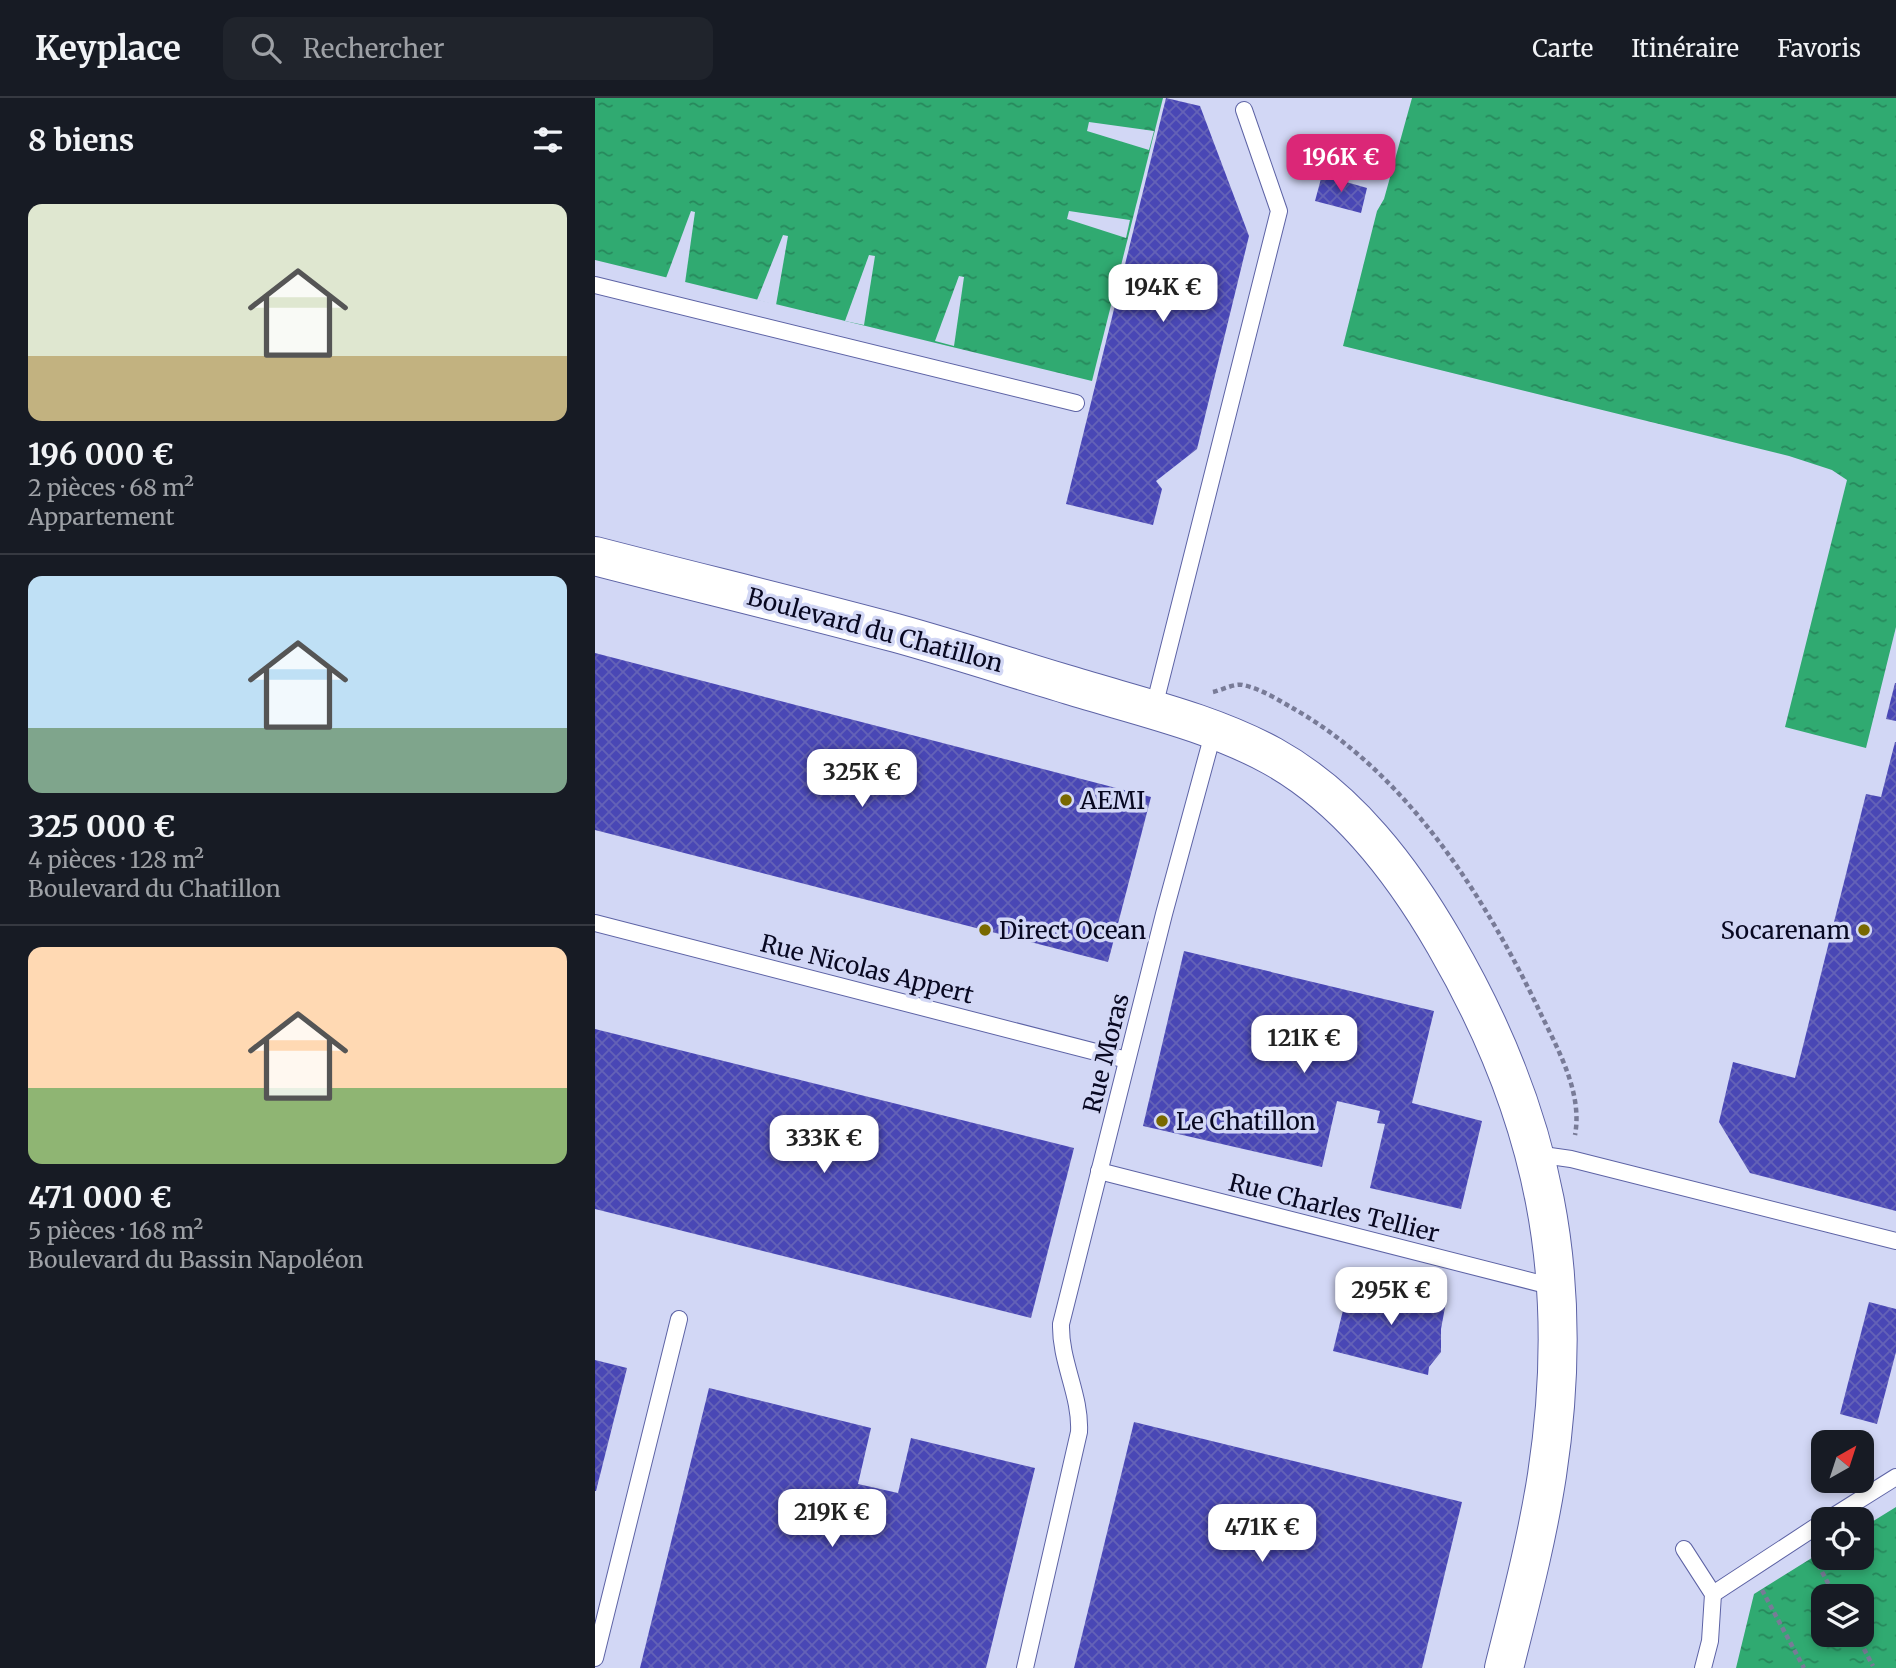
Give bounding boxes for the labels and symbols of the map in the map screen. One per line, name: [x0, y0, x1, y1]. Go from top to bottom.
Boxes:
pin: 196K €: [1284, 134, 1398, 194]
pin: 194K €: [1106, 264, 1220, 324]
street label: Boulevard du Chatillon: [744, 581, 1006, 679]
pin: 325K €: [805, 750, 919, 809]
place label: AEMI: [1079, 785, 1145, 816]
marker: AEMI: [1058, 792, 1074, 808]
place label: Direct Ocean: [999, 915, 1146, 946]
place label: Socarenam: [1721, 915, 1850, 946]
marker: Direct Ocean: [977, 922, 993, 938]
marker: Socarenam: [1856, 922, 1872, 938]
street label: Rue Nicolas Appert: [757, 928, 977, 1011]
street label: Rue Moras: [1076, 990, 1136, 1116]
pin: 121K €: [1247, 1016, 1361, 1075]
place label: Le Chatillon: [1176, 1106, 1316, 1137]
marker: Le Chatillon: [1154, 1113, 1170, 1129]
pin: 333K €: [767, 1116, 881, 1175]
street label: Rue Charles Tellier: [1225, 1167, 1443, 1249]
pin: 295K €: [1334, 1268, 1448, 1327]
north arrow: [1811, 1430, 1874, 1493]
pin: 219K €: [775, 1490, 889, 1549]
pin: 471K €: [1205, 1504, 1319, 1564]

